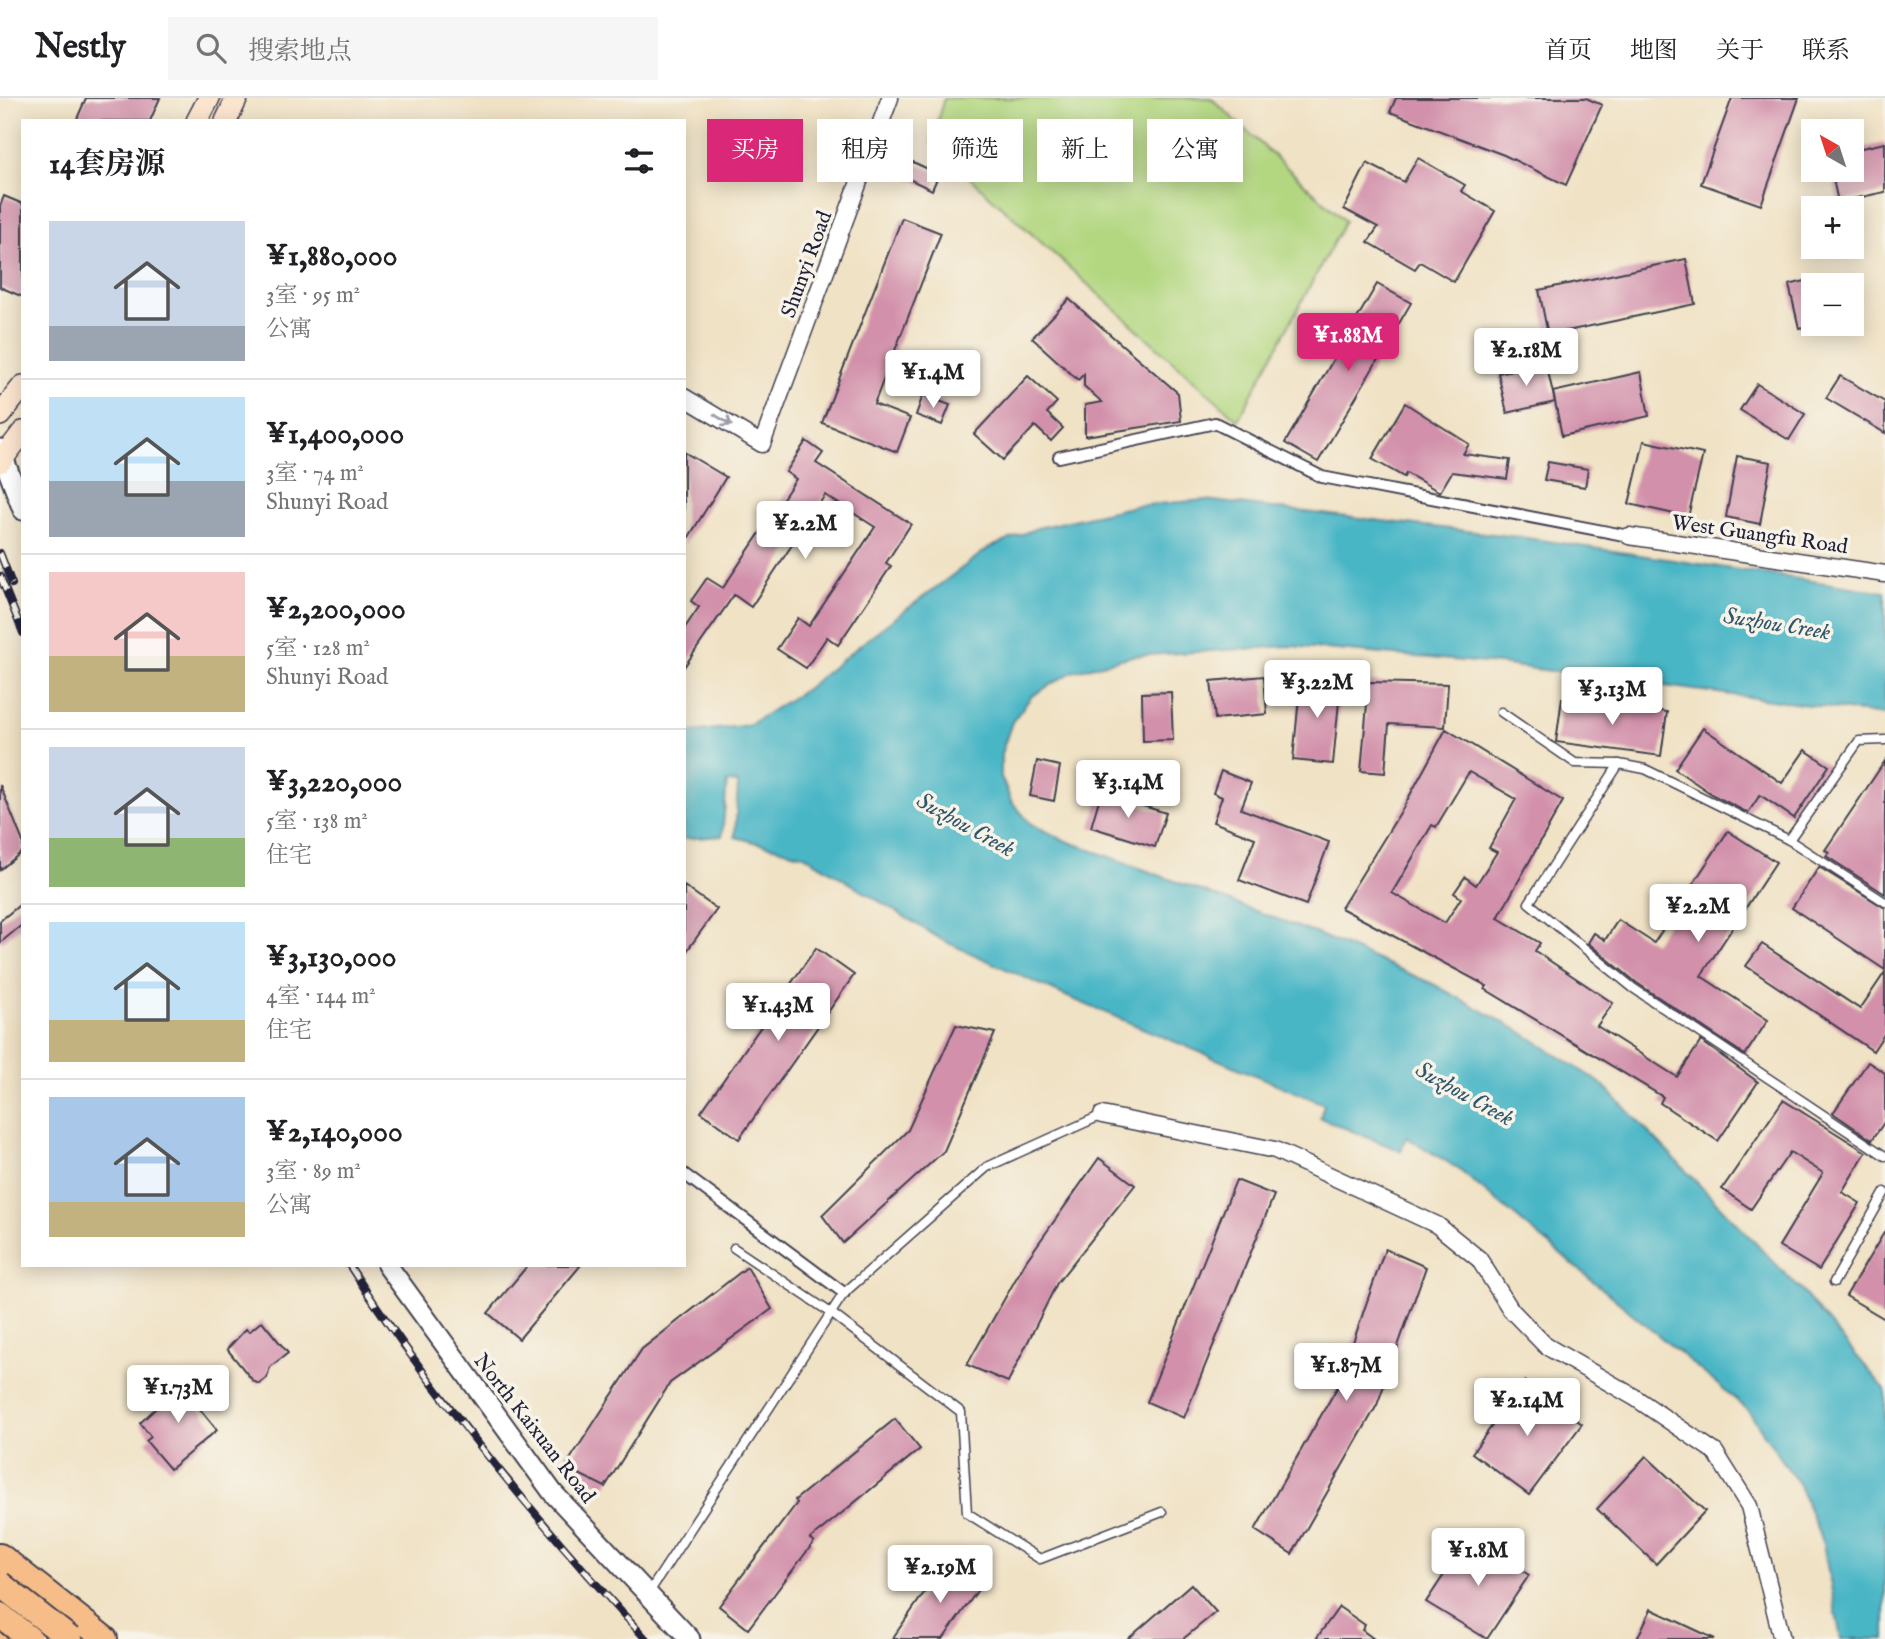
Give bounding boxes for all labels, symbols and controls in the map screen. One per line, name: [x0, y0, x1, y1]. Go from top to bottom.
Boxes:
search box: [168, 17, 658, 80]
text: Nestly: [35, 27, 126, 69]
icon: search: [192, 29, 230, 67]
text: 搜索地点: [248, 35, 352, 68]
text: 首页: [1544, 36, 1592, 67]
text: 地图: [1630, 36, 1678, 67]
text: 关于: [1716, 36, 1764, 67]
text: 联系: [1802, 36, 1850, 67]
chip: 买房: [707, 119, 803, 182]
chip: 租房: [817, 119, 913, 182]
chip: 筛选: [927, 119, 1023, 182]
chip: 新上: [1037, 119, 1133, 182]
chip: 公寓: [1147, 119, 1243, 182]
north arrow: [1801, 119, 1864, 182]
map controls: [1801, 119, 1864, 336]
icon: filters: [620, 142, 658, 180]
text: 14套房源: [49, 146, 165, 184]
button: +: [1801, 196, 1864, 259]
street label: Shunyi Road: [776, 207, 839, 322]
text: ¥1,880,000: [266, 238, 397, 276]
icon: home: [105, 249, 189, 333]
button: −: [1801, 273, 1864, 336]
text: 3室 · 95 m²: [266, 281, 360, 310]
pin: ¥1.88M: [1291, 314, 1405, 373]
text: 公寓: [266, 315, 312, 344]
text: ¥1.88M: [1313, 321, 1383, 350]
pin: ¥2.18M: [1469, 328, 1583, 388]
text: ¥2.18M: [1490, 336, 1562, 365]
pin: ¥1.4M: [884, 350, 982, 410]
text: ¥1.4M: [901, 358, 965, 387]
one-way arrow: [713, 414, 733, 428]
text: ¥1,400,000: [266, 416, 404, 454]
icon: home: [105, 425, 189, 509]
text: 3室 · 74 m²: [266, 459, 364, 488]
text: Shunyi Road: [266, 488, 388, 517]
pin: ¥2.2M: [756, 502, 854, 561]
text: ¥2.2M: [773, 509, 837, 538]
street label: West Guangfu Road: [1670, 510, 1850, 561]
text: ¥2,200,000: [266, 591, 406, 629]
icon: home: [105, 600, 189, 684]
water label: Suzhou Creek: [1721, 602, 1832, 647]
text: 5室 · 128 m²: [266, 634, 370, 663]
pin: ¥3.22M: [1260, 660, 1374, 720]
text: Shunyi Road: [266, 663, 388, 692]
text: ¥3.22M: [1280, 668, 1354, 697]
pin: ¥3.13M: [1555, 668, 1669, 727]
text: ¥3.13M: [1577, 675, 1647, 704]
pin: ¥3.14M: [1071, 760, 1185, 820]
text: ¥3,220,000: [266, 764, 402, 802]
text: ¥3.14M: [1092, 768, 1164, 797]
icon: home: [105, 775, 189, 859]
water label: Suzhou Creek: [911, 786, 1020, 864]
text: 5室 · 138 m²: [266, 807, 368, 836]
text: 住宅: [266, 841, 312, 870]
pin: ¥2.2M: [1649, 884, 1747, 944]
text: ¥2.2M: [1666, 892, 1730, 921]
text: ¥3,130,000: [266, 939, 396, 977]
icon: home: [105, 950, 189, 1034]
text: 4室 · 144 m²: [266, 982, 376, 1011]
pin: ¥1.43M: [721, 984, 835, 1043]
text: ¥1.43M: [742, 991, 814, 1020]
text: 住宅: [266, 1016, 312, 1045]
water label: Suzhou Creek: [1410, 1055, 1519, 1133]
text: ¥2,140,000: [266, 1114, 403, 1152]
icon: home: [105, 1125, 189, 1209]
text: 3室 · 89 m²: [266, 1157, 361, 1186]
text: 公寓: [266, 1191, 312, 1220]
pin: ¥1.87M: [1289, 1344, 1403, 1403]
street label: North Kaixuan Road: [467, 1349, 601, 1510]
text: ¥1.87M: [1310, 1351, 1382, 1380]
pin: ¥1.73M: [121, 1366, 235, 1425]
text: ¥1.73M: [143, 1373, 213, 1402]
pin: ¥2.14M: [1470, 1378, 1584, 1438]
text: ¥2.14M: [1490, 1386, 1564, 1415]
pin: ¥1.8M: [1429, 1528, 1527, 1588]
text: ¥1.8M: [1448, 1536, 1508, 1565]
pin: ¥2.19M: [883, 1546, 997, 1605]
text: ¥2.19M: [904, 1553, 976, 1582]

